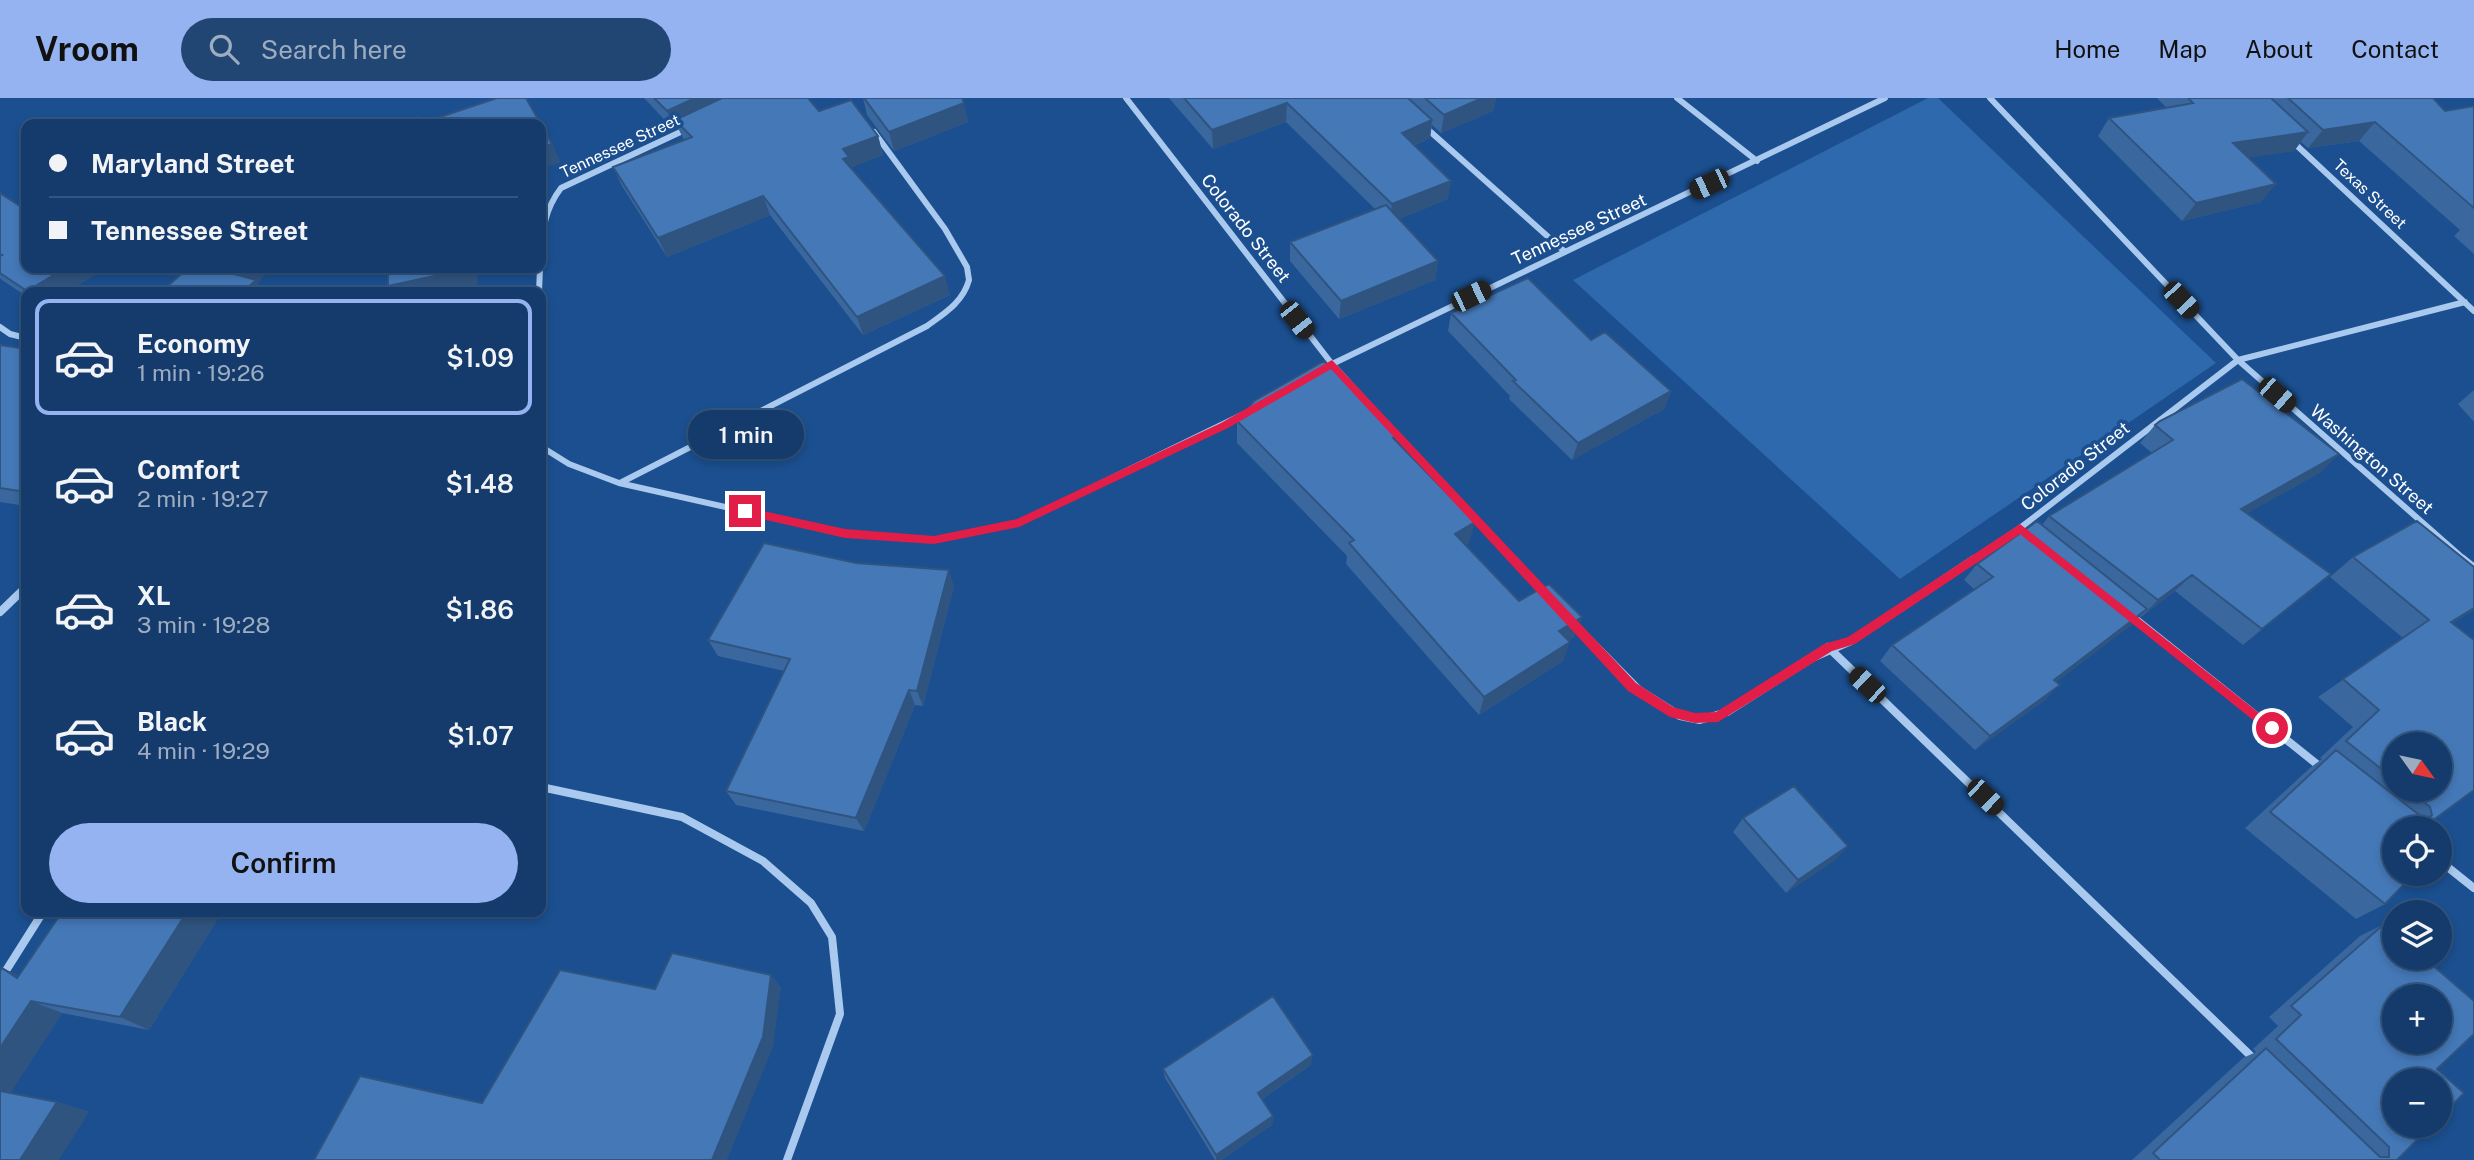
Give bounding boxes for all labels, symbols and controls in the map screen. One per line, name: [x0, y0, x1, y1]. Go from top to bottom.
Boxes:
search box: [181, 18, 671, 81]
text: Vroom: [35, 30, 139, 68]
icon: search: [205, 30, 243, 68]
text: Search here: [261, 34, 407, 65]
text: Home: [2054, 35, 2120, 63]
text: Map: [2158, 35, 2207, 63]
text: About: [2245, 35, 2313, 63]
text: Contact: [2351, 35, 2439, 63]
street label: Tennessee Street: [557, 110, 683, 182]
text: Maryland Street: [91, 148, 295, 179]
street label: Texas Street: [2330, 155, 2410, 233]
car: [1686, 166, 1733, 202]
street label: Colorado Street: [1197, 169, 1295, 287]
street label: Tennessee Street: [1508, 189, 1650, 269]
text: Tennessee Street: [91, 215, 308, 246]
car: [1448, 277, 1495, 315]
car: [2159, 277, 2204, 323]
car: [1276, 297, 1319, 343]
icon: car: [53, 326, 116, 389]
text: Economy: [137, 328, 250, 359]
text: $1.09: [446, 342, 514, 373]
text: 1 min · 19:26: [137, 359, 265, 386]
car: [2255, 373, 2300, 417]
street label: Washington Street: [2306, 400, 2438, 518]
callout: 1 min: [687, 410, 803, 458]
street label: Colorado Street: [2016, 417, 2134, 515]
text: 1 min: [719, 421, 773, 448]
icon: car: [53, 452, 116, 515]
text: Comfort: [137, 454, 240, 485]
text: $1.48: [445, 468, 514, 499]
text: 2 min · 19:27: [137, 485, 269, 512]
route end: [729, 495, 761, 527]
icon: car: [53, 578, 116, 641]
text: XL: [137, 580, 171, 611]
text: $1.86: [445, 594, 514, 625]
text: 3 min · 19:28: [137, 611, 270, 638]
car: [1845, 663, 1890, 707]
icon: car: [53, 704, 116, 767]
text: Black: [137, 706, 207, 737]
route start: [2256, 712, 2288, 744]
text: $1.07: [447, 720, 514, 751]
north arrow: [2382, 732, 2452, 802]
map controls: [2382, 732, 2452, 1138]
text: 4 min · 19:29: [137, 737, 270, 764]
car: [1963, 775, 2008, 819]
button: locate: [2382, 816, 2452, 886]
button: Confirm: [49, 823, 518, 903]
button: layers: [2382, 900, 2452, 970]
button: +: [2382, 984, 2452, 1054]
button: −: [2382, 1068, 2452, 1138]

